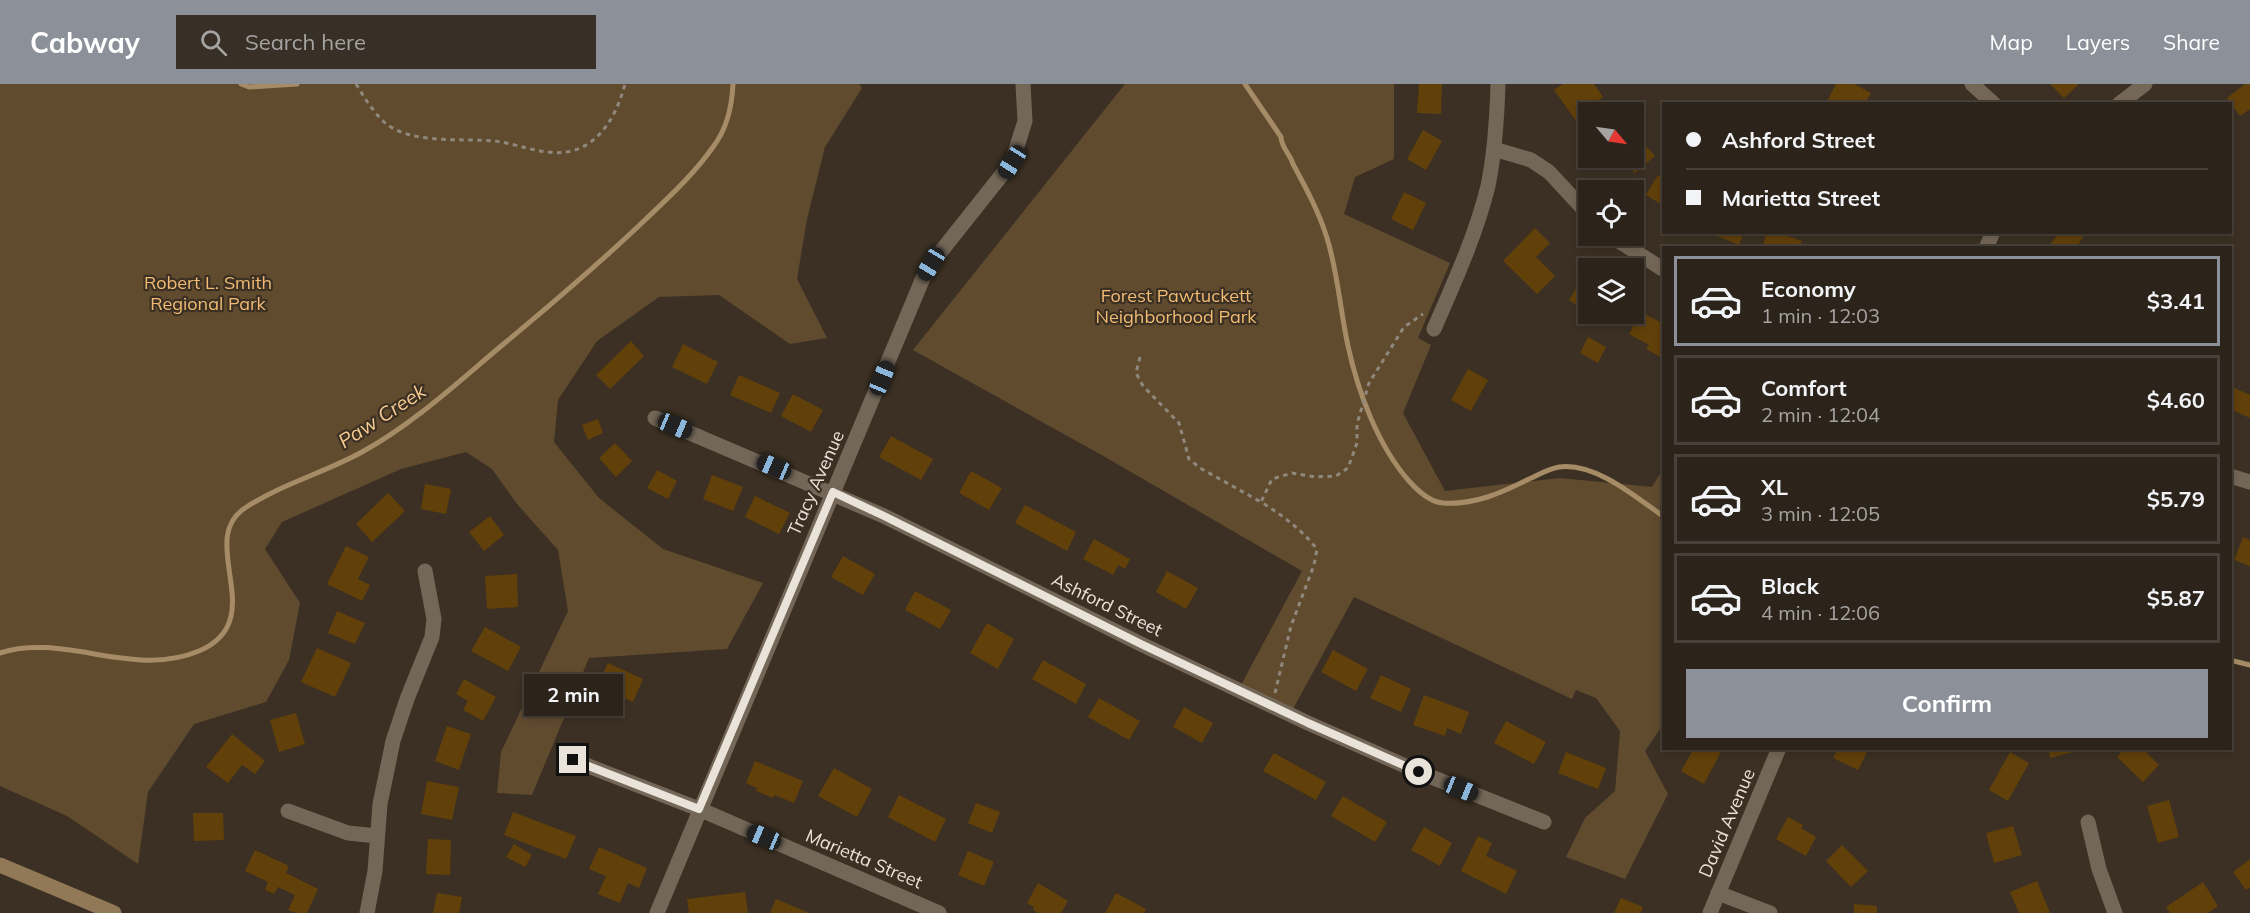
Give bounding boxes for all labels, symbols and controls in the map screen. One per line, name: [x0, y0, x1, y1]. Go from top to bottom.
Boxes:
search box: [176, 15, 596, 69]
text: Cabway: [30, 25, 140, 60]
icon: search: [197, 26, 230, 59]
text: Search here: [245, 28, 366, 56]
text: Map: [1990, 29, 2033, 55]
text: Layers: [2066, 29, 2130, 55]
text: Share: [2163, 29, 2220, 55]
north arrow: [1578, 102, 1644, 168]
map controls: [1578, 102, 1644, 324]
text: Ashford Street: [1722, 126, 1875, 154]
car: [995, 142, 1029, 182]
button: locate: [1578, 180, 1644, 246]
text: Marietta Street: [1722, 184, 1880, 212]
car: [914, 244, 948, 284]
button: layers: [1578, 258, 1644, 324]
park label: Robert L. Smith Regional Park: [144, 271, 272, 315]
icon: car: [1689, 274, 1743, 328]
text: Economy: [1761, 275, 1856, 303]
park label: Forest Pawtuckett Neighborhood Park: [1095, 284, 1257, 328]
text: $3.41: [2147, 287, 2205, 315]
text: 1 min · 12:03: [1761, 303, 1880, 328]
car: [867, 358, 897, 398]
icon: car: [1689, 373, 1743, 427]
text: Comfort: [1761, 374, 1847, 402]
water label: Paw Creek: [333, 378, 431, 453]
text: $4.60: [2147, 386, 2205, 414]
text: 2 min · 12:04: [1761, 402, 1880, 427]
car: [655, 411, 695, 441]
street label: Tracy Avenue: [782, 427, 849, 539]
car: [754, 452, 794, 482]
icon: car: [1689, 472, 1743, 526]
text: XL: [1761, 473, 1788, 501]
text: $5.79: [2147, 485, 2205, 513]
text: 3 min · 12:05: [1761, 501, 1880, 526]
street label: Ashford Street: [1048, 568, 1166, 641]
icon: car: [1689, 571, 1743, 625]
text: Black: [1761, 572, 1819, 600]
text: $5.87: [2147, 584, 2205, 612]
text: 4 min · 12:06: [1761, 600, 1880, 625]
button: Confirm: [1686, 669, 2208, 738]
callout: 2 min: [524, 673, 622, 715]
text: 2 min: [547, 682, 600, 707]
route end: [559, 746, 586, 773]
route start: [1405, 758, 1432, 785]
street label: David Avenue: [1693, 765, 1760, 881]
car: [1441, 774, 1481, 804]
car: [744, 822, 784, 852]
street label: Marietta Street: [802, 824, 926, 893]

